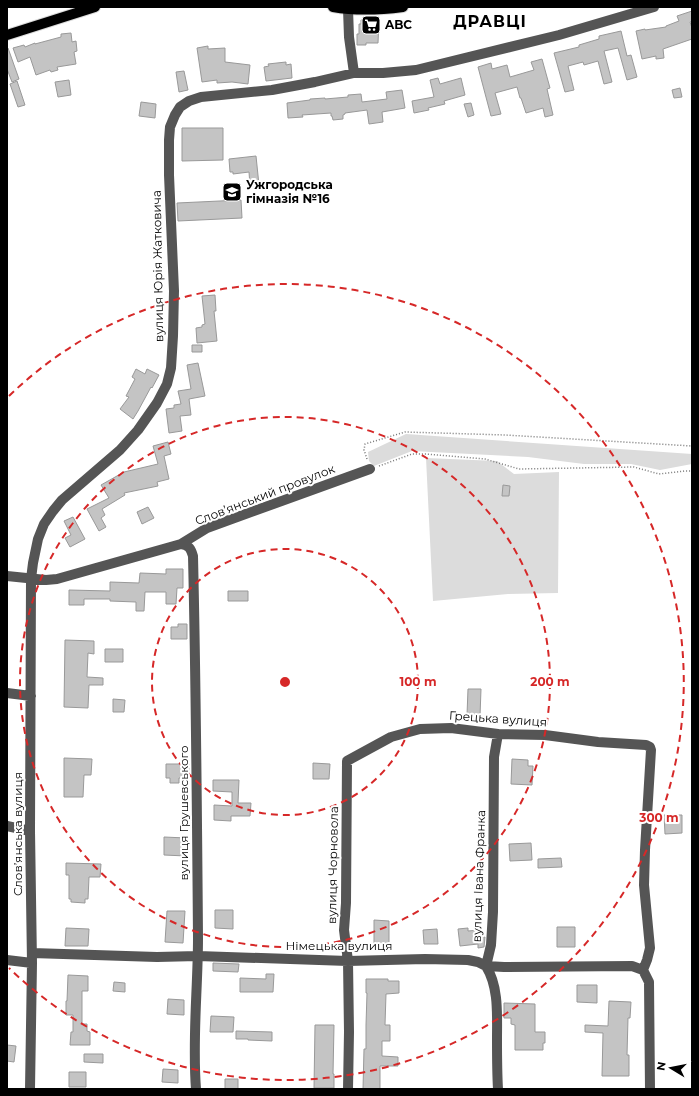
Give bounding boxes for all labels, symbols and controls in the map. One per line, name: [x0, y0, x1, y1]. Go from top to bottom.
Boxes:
district label: ДРАВЦІ: [453, 12, 527, 31]
supermarket icon: ABC: [360, 14, 382, 36]
place label: ABC: [384, 17, 412, 32]
place label: Ужгородська гімназія №16: [246, 177, 333, 206]
school or university icon: Ужгородська гімназія №16: [221, 181, 243, 203]
street label: вулиця Юрія Жатковича: [149, 190, 166, 342]
street label: Словʼянський провулок: [193, 461, 337, 528]
text: 100 m: [400, 674, 436, 689]
text: 200 m: [530, 674, 570, 689]
centre of rings: [278, 675, 292, 689]
street label: Грецька вулиця: [449, 708, 547, 729]
street label: вулиця Грушевського: [176, 745, 191, 881]
street label: Словʼянська вулиця: [10, 772, 25, 896]
street label: вулиця Чорновола: [324, 806, 341, 924]
street label: вулиця Івана Франка: [469, 809, 488, 942]
text: 300 m: [638, 810, 679, 825]
street label: Німецька вулиця: [285, 938, 393, 953]
north arrow: [651, 1048, 691, 1088]
text: N: [653, 1061, 669, 1072]

